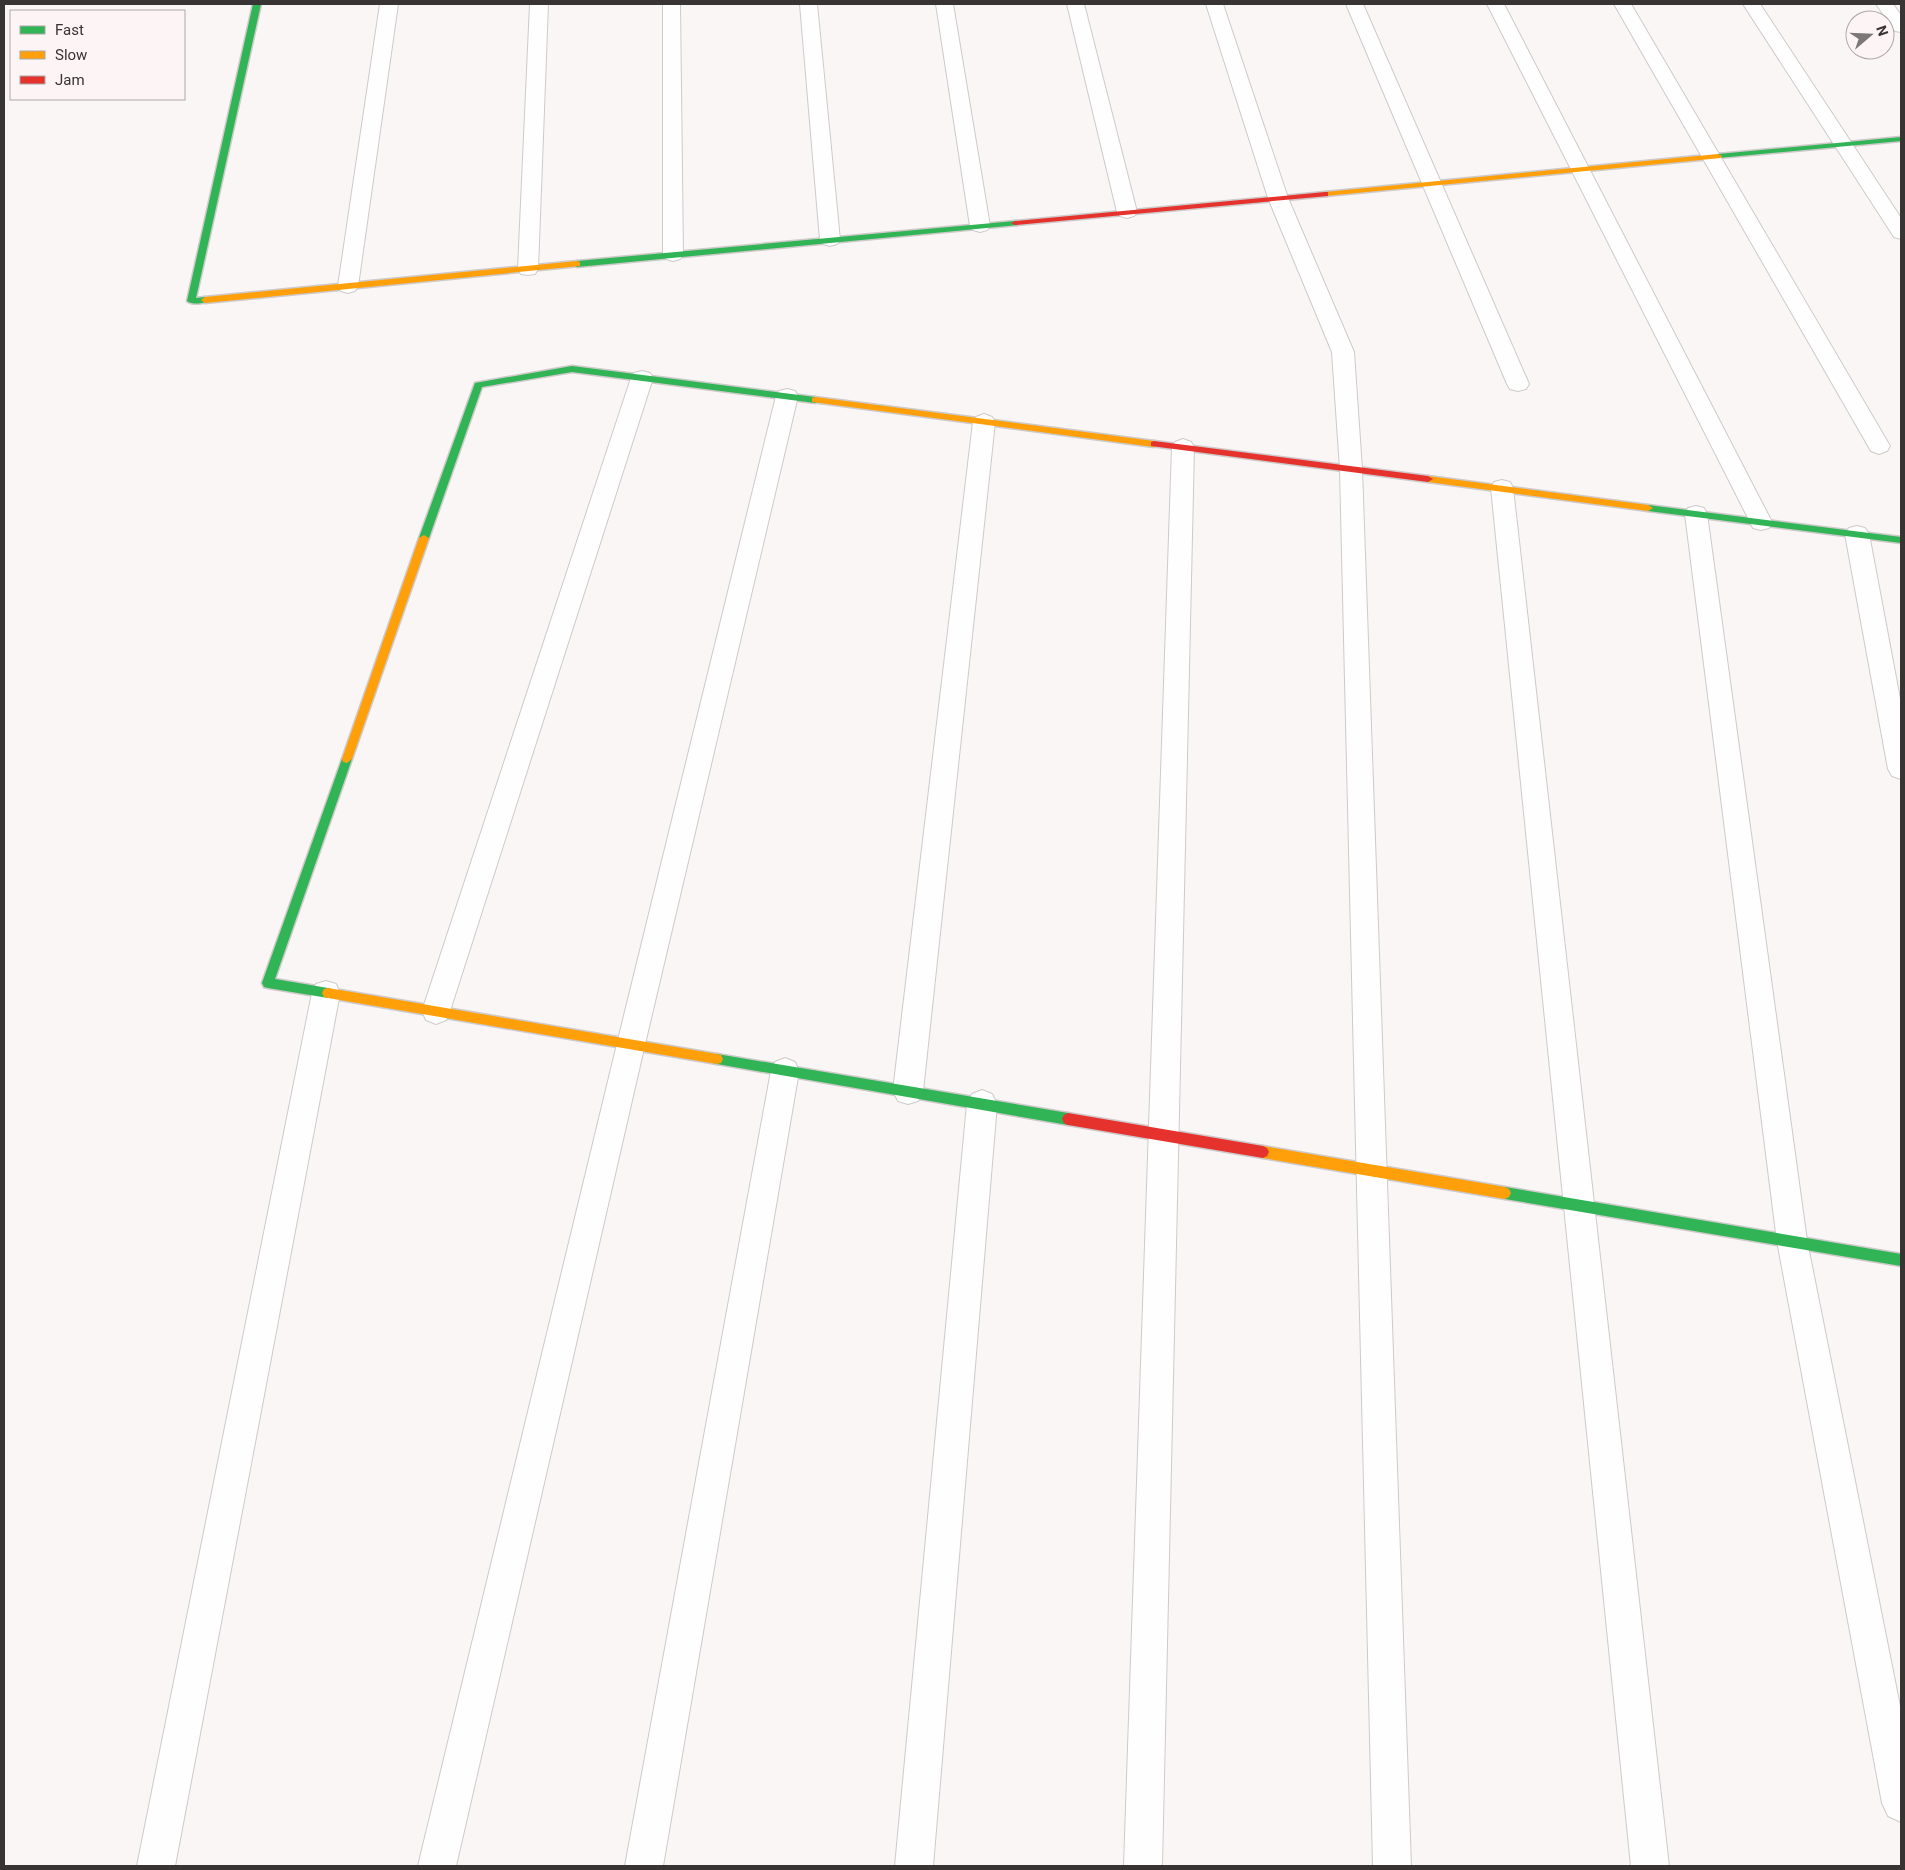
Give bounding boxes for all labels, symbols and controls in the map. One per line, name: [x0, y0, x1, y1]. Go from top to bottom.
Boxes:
legend: [10, 10, 185, 100]
north arrow: [1845, 10, 1895, 60]
text: Fast: [55, 21, 84, 39]
text: N: [1873, 23, 1891, 38]
text: Slow: [55, 46, 87, 64]
text: Jam: [55, 71, 85, 89]

